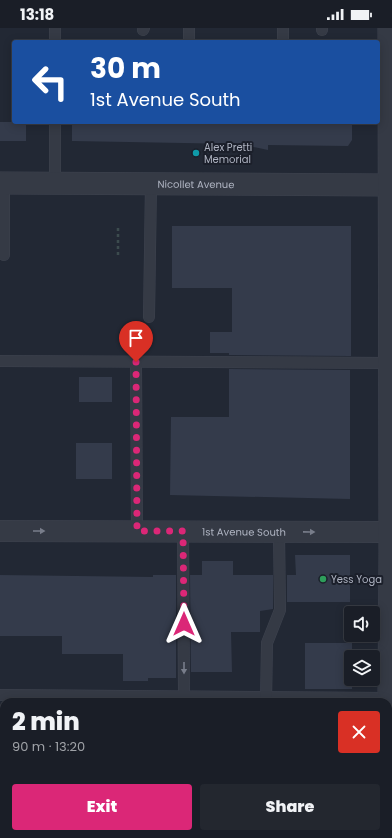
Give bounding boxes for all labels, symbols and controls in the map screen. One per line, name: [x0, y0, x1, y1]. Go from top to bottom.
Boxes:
text: 13:18: [20, 4, 54, 25]
text: 30 m: [90, 49, 161, 88]
icon: left: [24, 56, 76, 108]
text: 1st Avenue South: [90, 87, 241, 112]
place label: Alex Pretti Memorial: [204, 140, 252, 167]
marker: Alex Pretti Memorial: [191, 148, 201, 158]
street label: Nicollet Avenue: [157, 176, 235, 192]
pin: [119, 321, 153, 362]
icon: arrive: [125, 327, 147, 349]
street label: 1st Avenue South: [202, 524, 286, 539]
one-way arrow: [33, 528, 46, 534]
one-way arrow: [303, 529, 316, 535]
place label: Yess Yoga: [331, 572, 382, 587]
marker: Yess Yoga: [318, 574, 328, 584]
position arrow: [163, 603, 205, 645]
map controls: [344, 606, 380, 686]
button: sound: [344, 606, 380, 642]
button: layers: [344, 650, 380, 686]
one-way arrow: [181, 662, 187, 675]
text: 2 min: [12, 705, 80, 738]
button: close: [338, 711, 380, 753]
text: 90 m · 13:20: [12, 737, 85, 756]
button: Exit: [12, 784, 192, 830]
button: Share: [200, 784, 380, 830]

